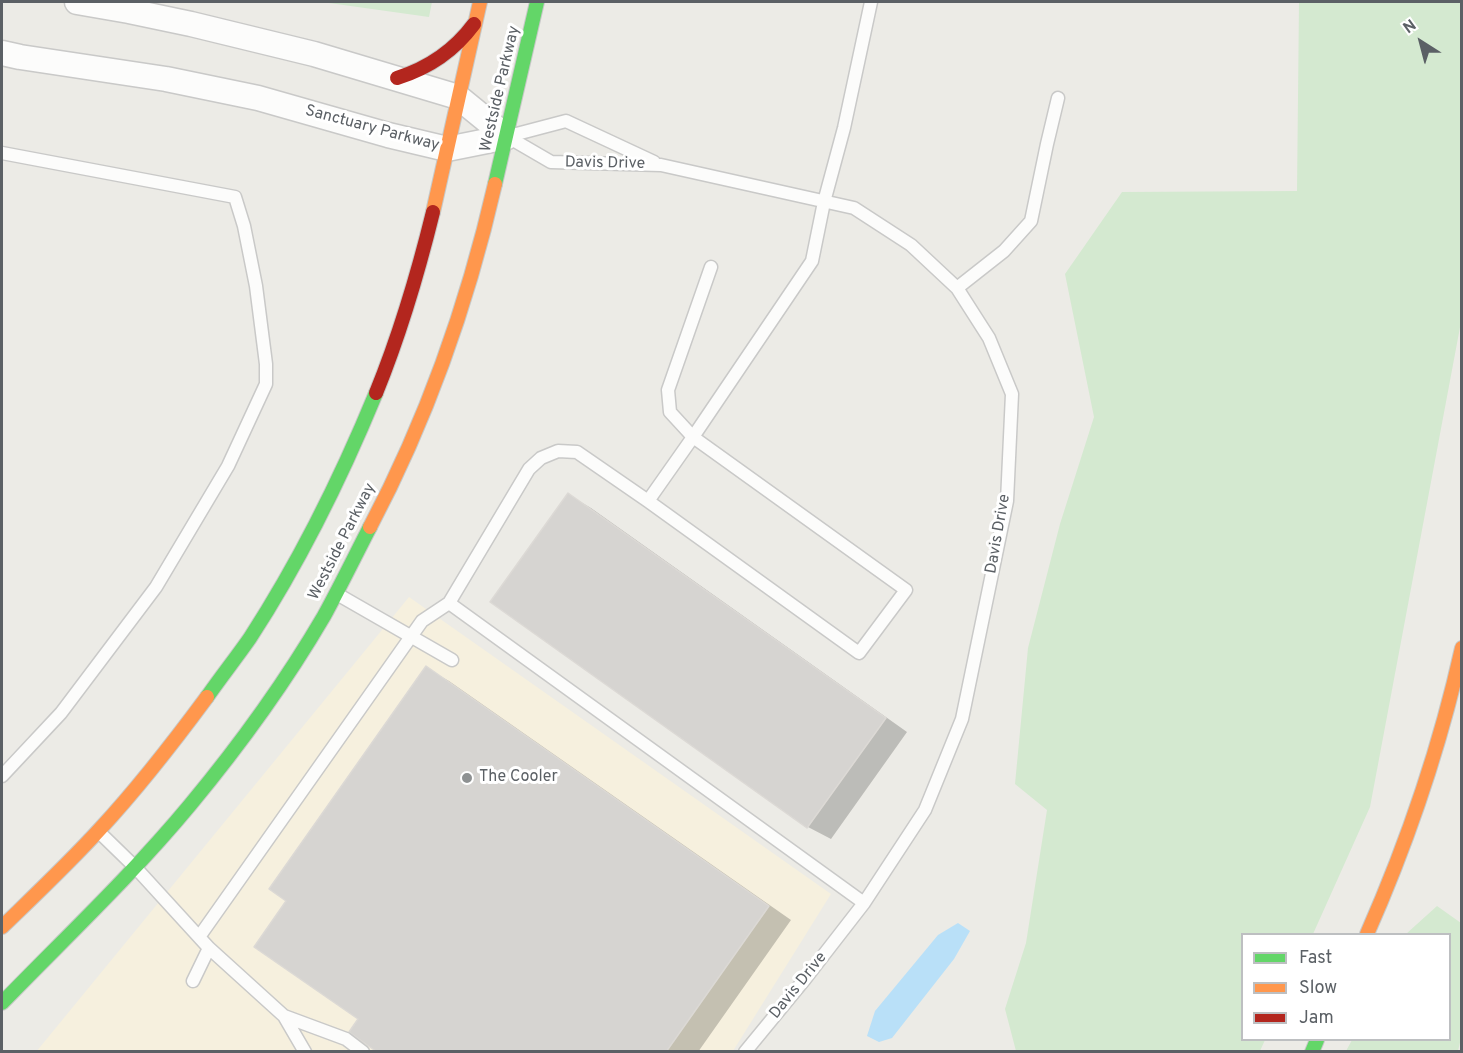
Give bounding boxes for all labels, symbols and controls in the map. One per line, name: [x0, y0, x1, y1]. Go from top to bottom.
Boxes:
north arrow: [1391, 12, 1451, 72]
text: N: [1400, 16, 1421, 39]
street label: Westside Parkway: [477, 24, 525, 154]
street label: Sanctuary Parkway: [303, 102, 441, 156]
street label: Davis Drive: [565, 154, 645, 174]
street label: Westside Parkway: [305, 480, 381, 604]
street label: Davis Drive: [983, 493, 1015, 575]
place label: The Cooler: [479, 768, 558, 788]
marker: The Cooler: [460, 771, 474, 785]
legend: [1241, 933, 1451, 1041]
text: Fast: [1299, 947, 1332, 970]
street label: Davis Drive: [766, 949, 832, 1023]
text: Slow: [1299, 977, 1337, 1000]
text: Jam: [1299, 1007, 1334, 1030]

